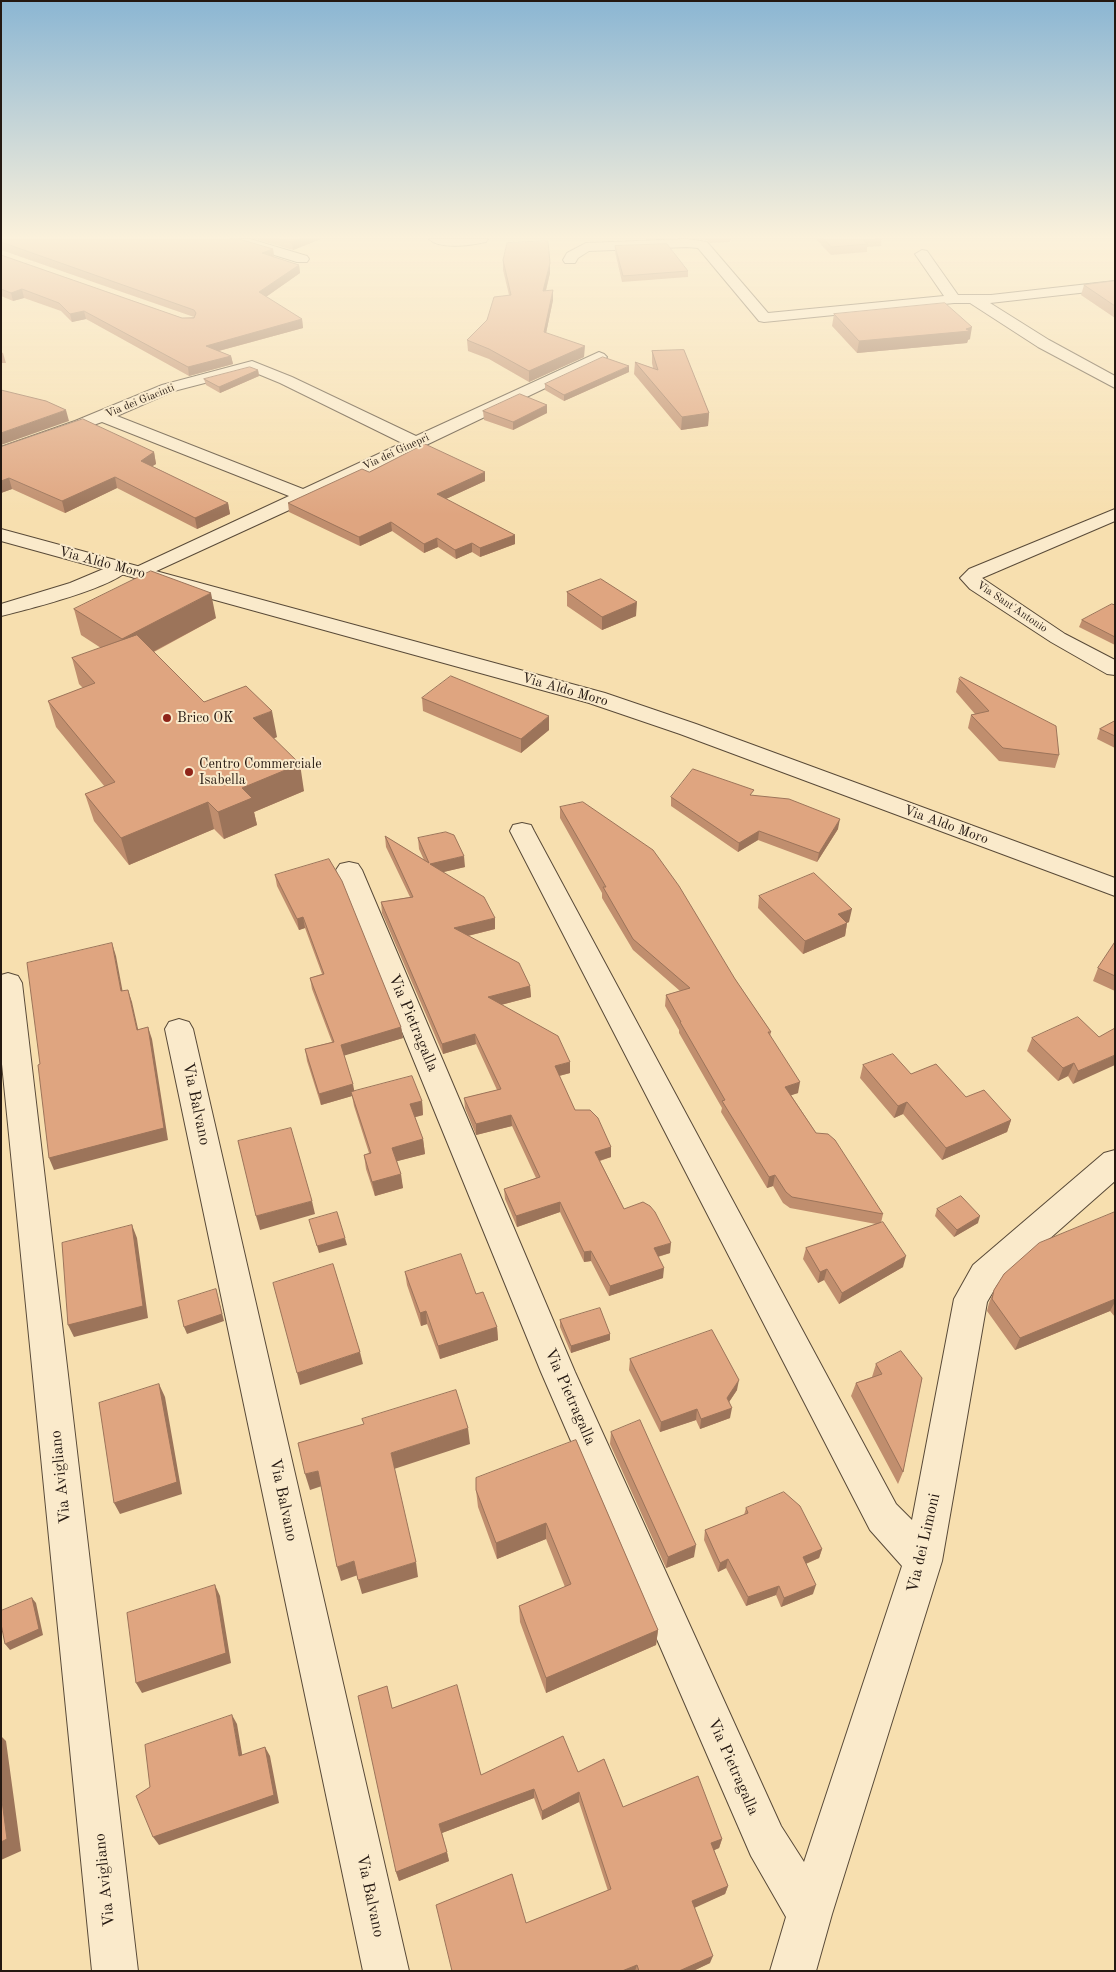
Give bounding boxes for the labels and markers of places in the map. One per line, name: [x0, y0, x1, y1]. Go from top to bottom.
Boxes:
place label: Brico OK: [177, 710, 234, 726]
marker: Brico OK: [161, 712, 173, 724]
place label: Centro Commerciale Isabella: [199, 756, 322, 789]
marker: Centro Commerciale Isabella: [183, 766, 195, 778]

